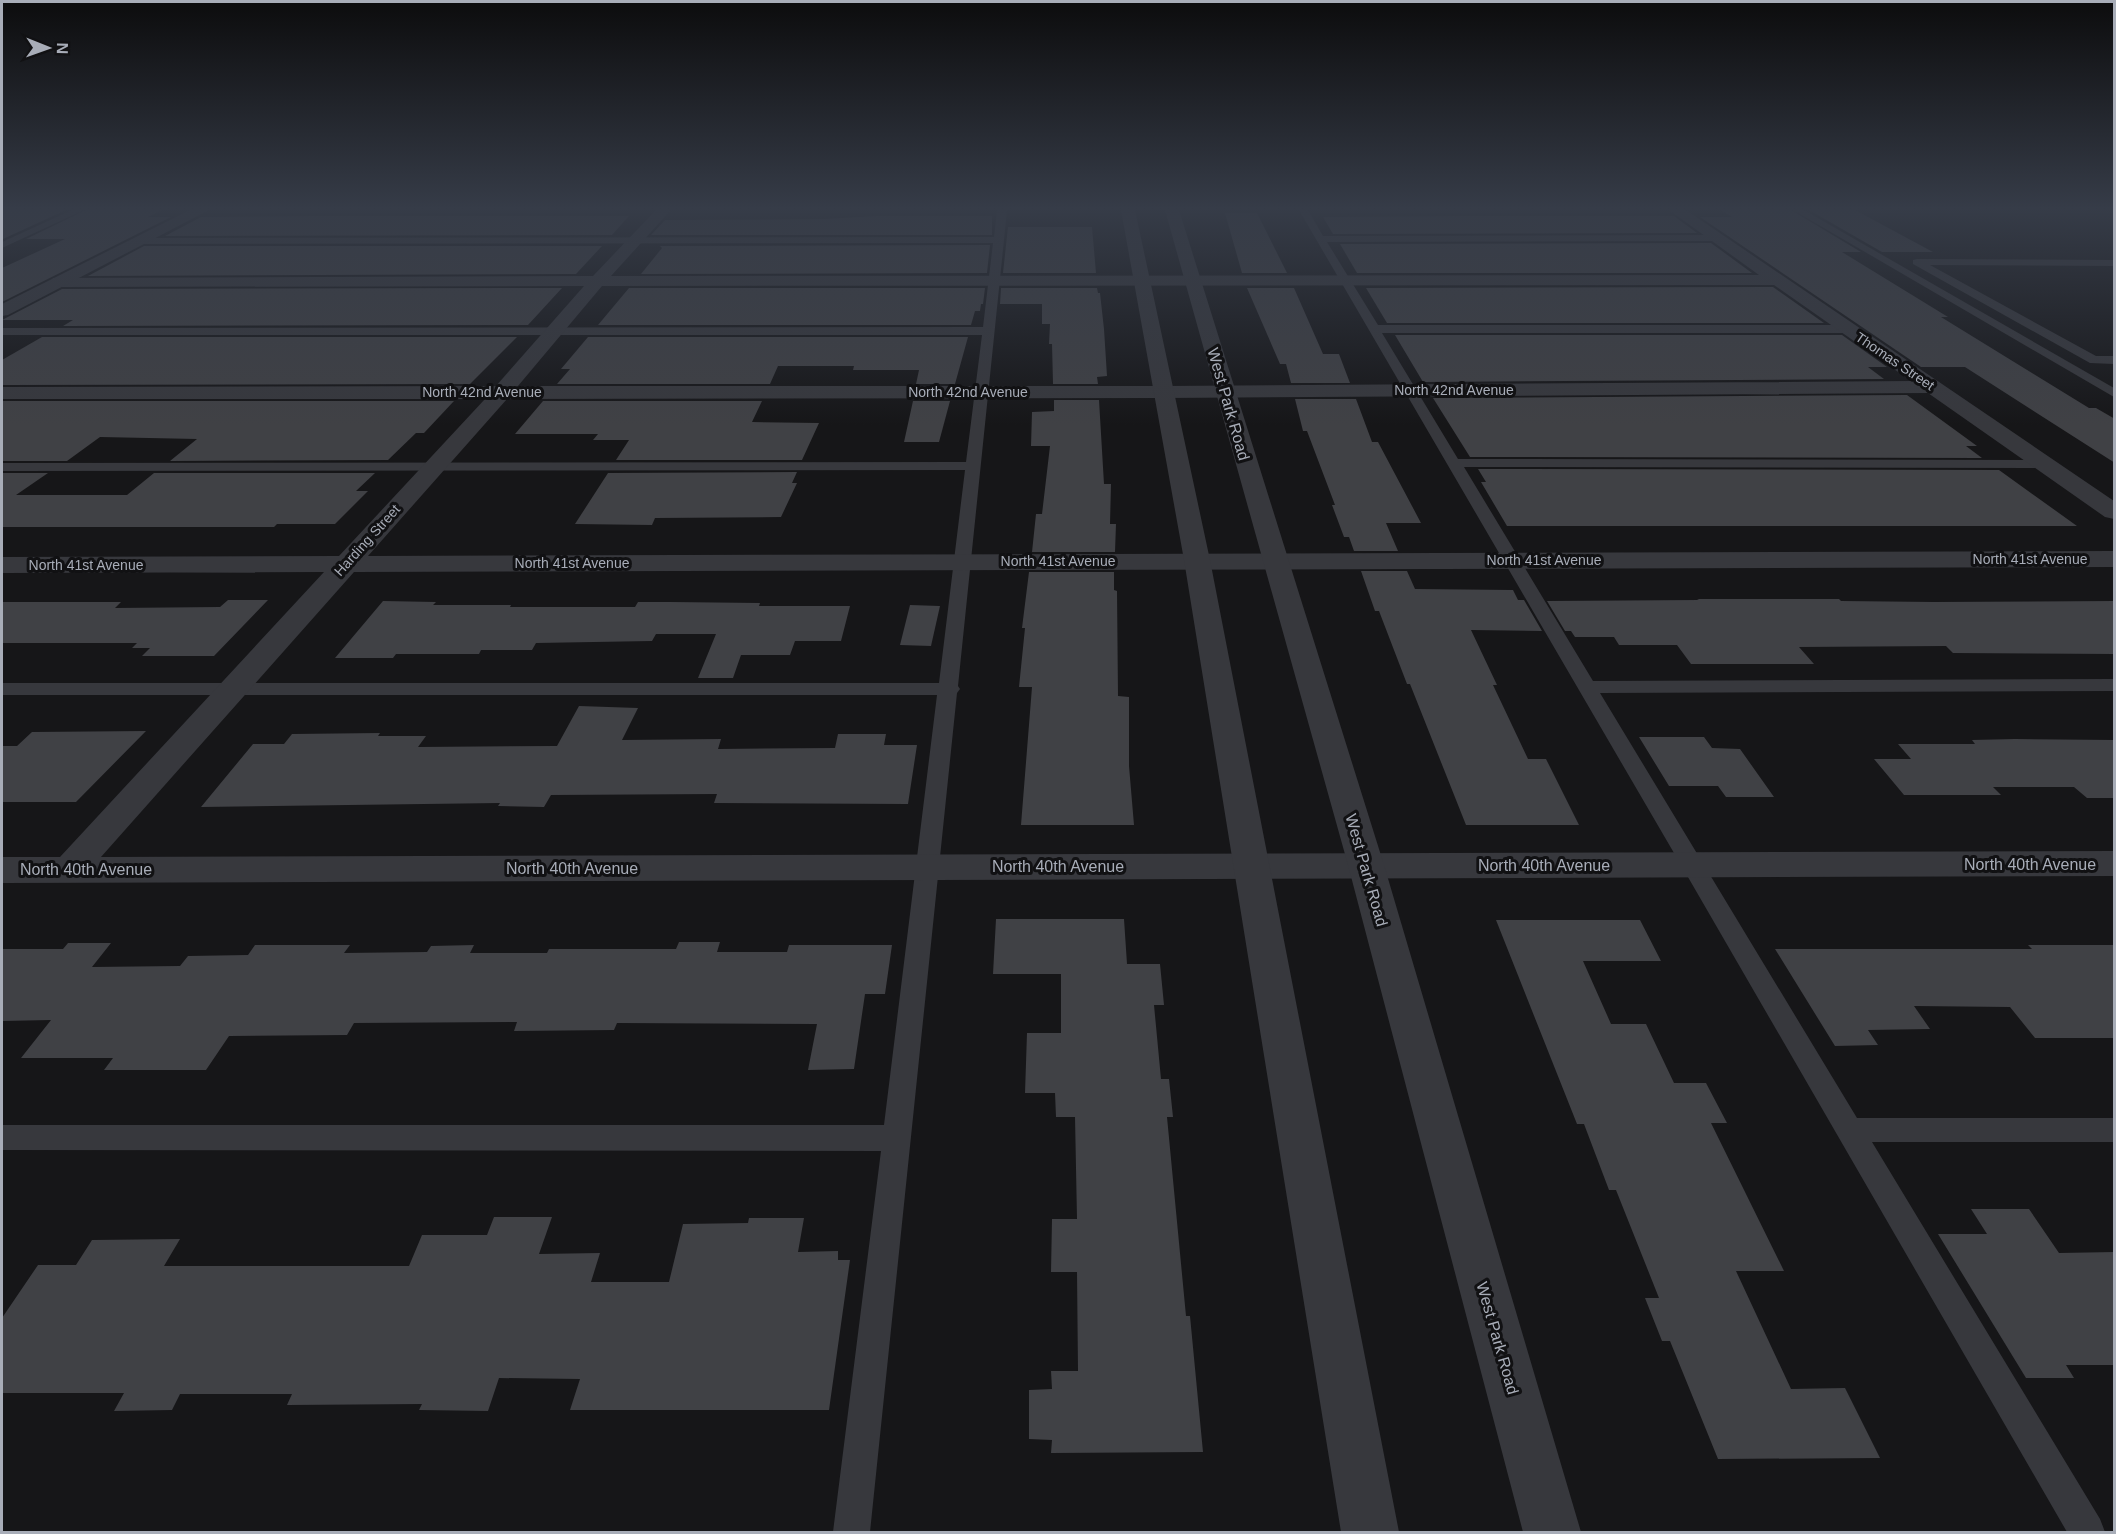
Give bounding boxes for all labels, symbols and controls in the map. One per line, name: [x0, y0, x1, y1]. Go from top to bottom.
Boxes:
north arrow: [18, 18, 78, 78]
text: N: [54, 42, 71, 54]
street label: Thomas Street: [1852, 329, 1938, 393]
street label: West Park Road: [1204, 346, 1253, 462]
street label: North 42nd Avenue: [1394, 382, 1514, 398]
street label: North 42nd Avenue: [422, 384, 542, 400]
street label: North 42nd Avenue: [908, 384, 1028, 400]
street label: Harding Street: [331, 501, 403, 579]
street label: North 41st Avenue: [1973, 551, 2088, 567]
street label: North 41st Avenue: [1487, 552, 1602, 568]
street label: North 41st Avenue: [1001, 553, 1116, 569]
street label: North 41st Avenue: [515, 555, 630, 571]
street label: North 41st Avenue: [29, 557, 144, 573]
street label: West Park Road: [1342, 812, 1391, 928]
street label: North 40th Avenue: [1964, 856, 2096, 873]
street label: North 40th Avenue: [1478, 857, 1610, 874]
street label: North 40th Avenue: [992, 858, 1124, 875]
street label: North 40th Avenue: [506, 860, 638, 877]
street label: North 40th Avenue: [20, 861, 152, 878]
street label: West Park Road: [1473, 1280, 1522, 1396]

